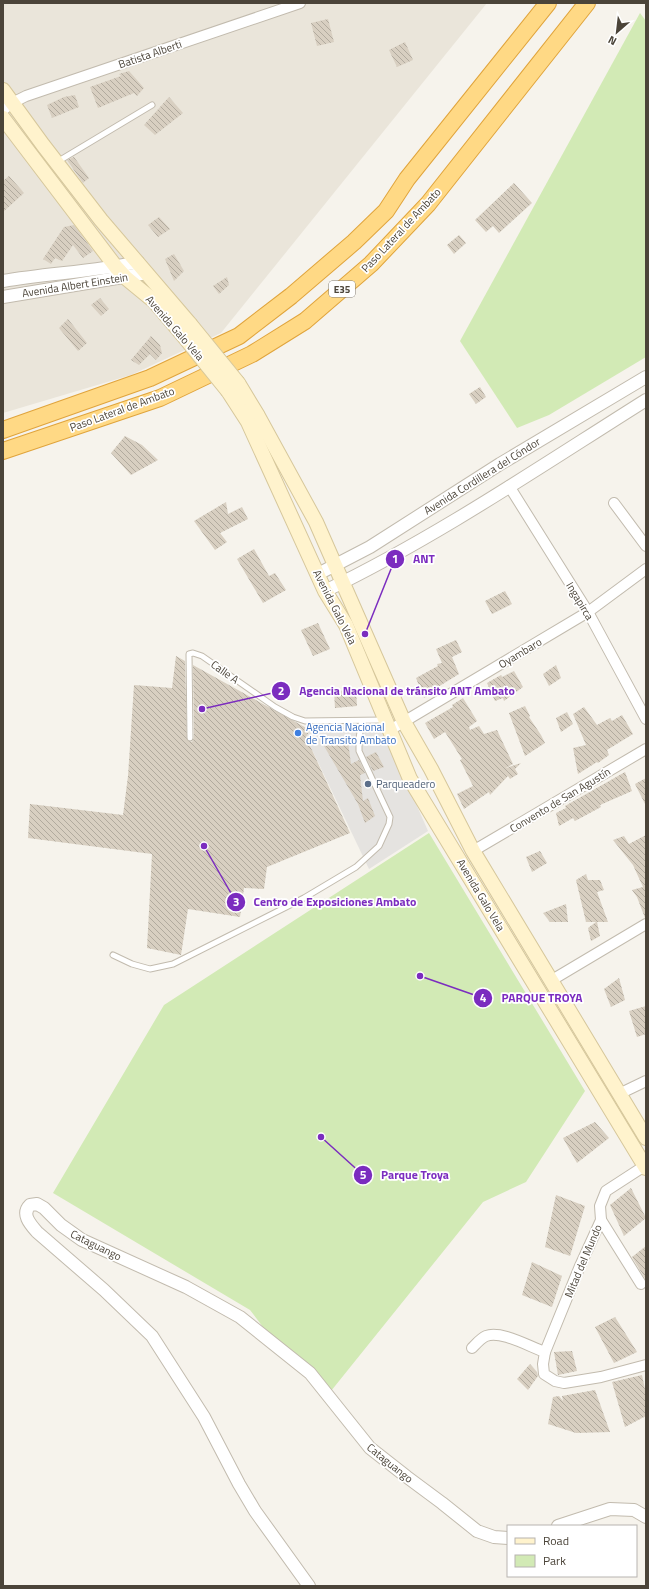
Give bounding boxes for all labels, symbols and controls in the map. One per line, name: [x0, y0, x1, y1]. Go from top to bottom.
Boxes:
north arrow: [597, 12, 637, 52]
text: N: [605, 32, 619, 50]
street label: Batista Alberti: [116, 36, 184, 72]
street label: Paso Lateral de Ambato: [358, 184, 445, 276]
street label: Avenida Albert Einstein: [21, 269, 129, 301]
road number: E35: [329, 281, 355, 297]
street label: Avenida Galo Vela: [142, 292, 208, 365]
street label: Paso Lateral de Ambato: [67, 383, 177, 435]
street label: Avenida Cordillera del Cóndor: [421, 433, 543, 518]
callout: ANT: [385, 547, 443, 571]
text: 1: [392, 549, 398, 568]
text: ANT: [413, 549, 436, 568]
street label: Avenida Galo Vela: [309, 567, 361, 648]
street label: Ingapirca: [562, 579, 598, 624]
street label: Oyambaro: [495, 634, 545, 672]
street label: Calle A: [208, 657, 243, 688]
callout: Agencia Nacional de tránsito ANT Ambato: [271, 679, 523, 703]
text: 2: [278, 681, 284, 700]
text: Agencia Nacional de tránsito ANT Ambato: [299, 681, 515, 700]
place label: Agencia Nacional de Transito Ambato: [306, 719, 396, 748]
marker: Agencia Nacional de Transito Ambato: [293, 728, 303, 738]
street label: Convento de San Agustín: [507, 763, 614, 836]
place label: Parqueadero: [376, 776, 435, 792]
marker: Parqueadero: [363, 779, 373, 789]
street label: Avenida Galo Vela: [453, 856, 509, 935]
callout: Centro de Exposiciones Ambato: [226, 890, 425, 914]
text: 3: [233, 892, 239, 911]
text: Centro de Exposiciones Ambato: [254, 892, 417, 911]
callout: PARQUE TROYA: [473, 986, 590, 1010]
text: 4: [480, 988, 487, 1007]
text: PARQUE TROYA: [502, 988, 583, 1007]
callout: Parque Troya: [353, 1163, 457, 1187]
text: 5: [360, 1165, 367, 1184]
text: Parque Troya: [381, 1165, 449, 1184]
street label: Mitad del Mundo: [560, 1222, 606, 1300]
street label: Cataguango: [68, 1226, 125, 1264]
street label: Cataguango: [363, 1439, 417, 1487]
legend: [507, 1525, 637, 1577]
text: Road: [543, 1531, 569, 1550]
text: Park: [543, 1551, 566, 1570]

